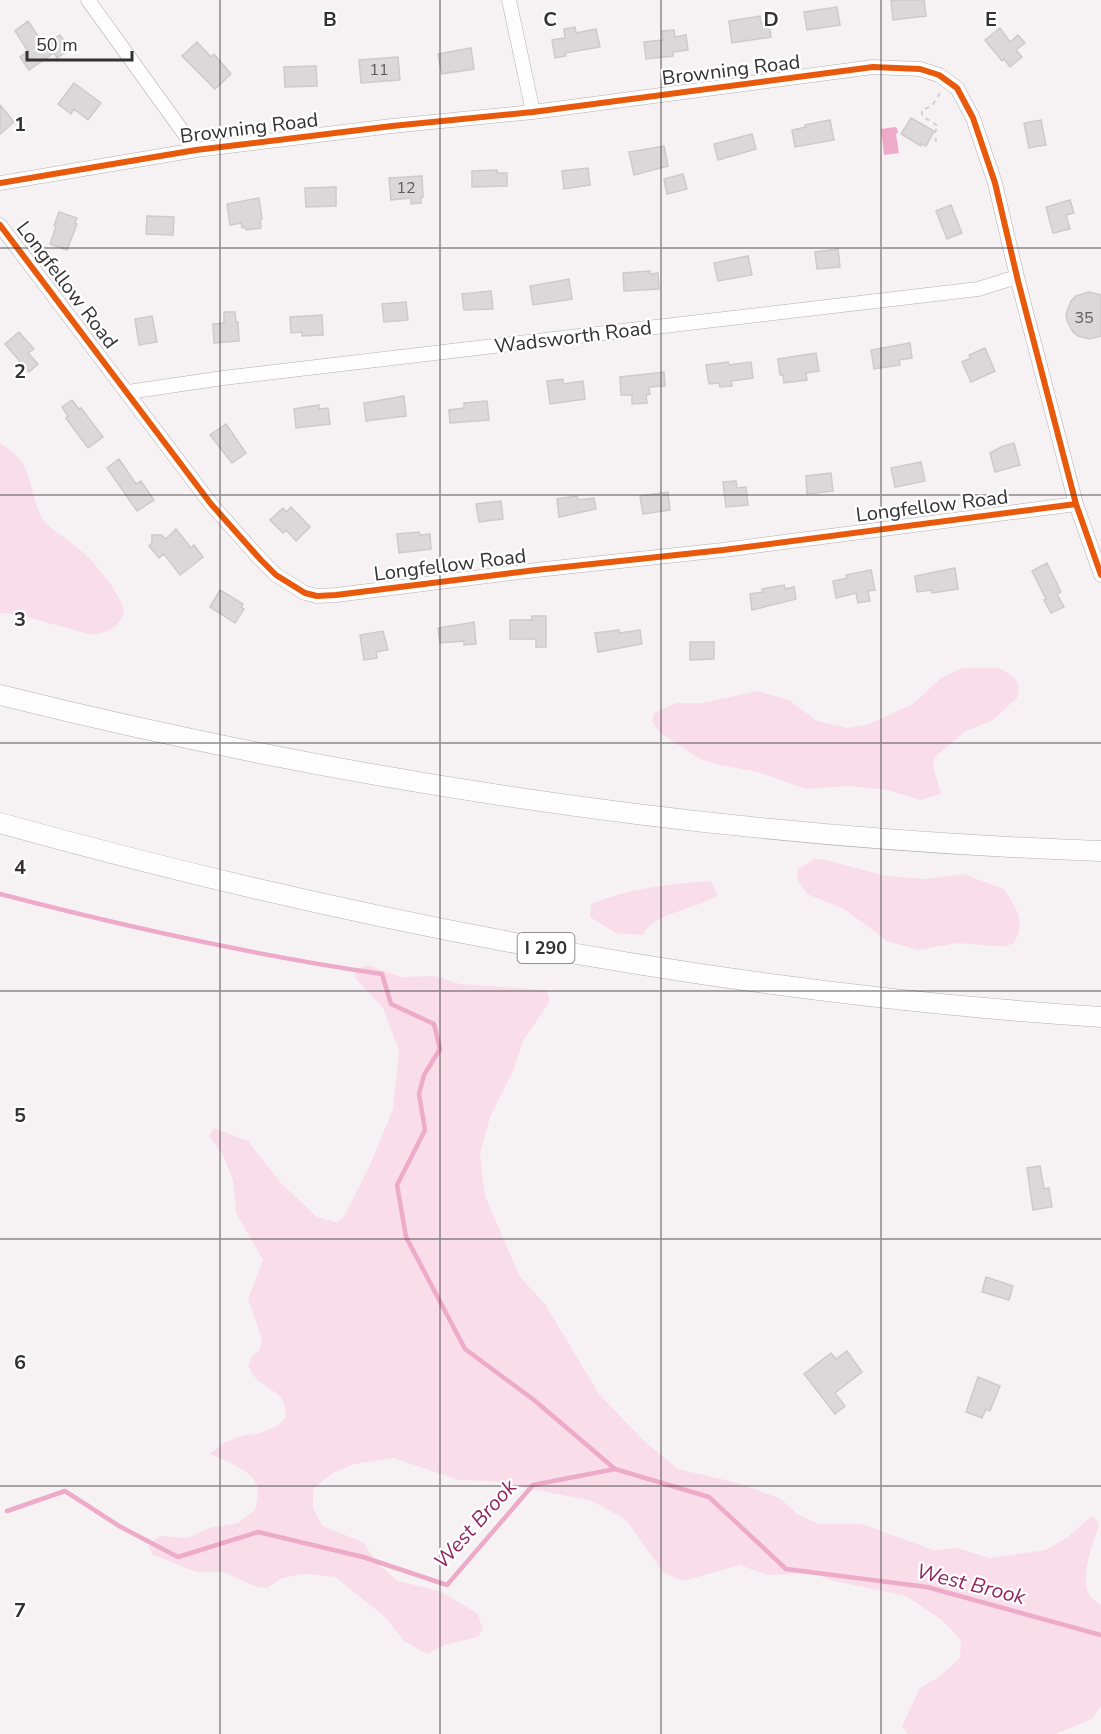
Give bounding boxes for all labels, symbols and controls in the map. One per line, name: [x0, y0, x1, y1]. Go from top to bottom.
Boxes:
text: B: [323, 6, 337, 33]
text: C: [543, 6, 557, 33]
text: D: [763, 6, 779, 33]
text: E: [985, 6, 997, 33]
scale bar: [27, 24, 132, 62]
text: 50 m: [36, 33, 78, 57]
street label: Browning Road: [660, 48, 802, 92]
house number: 11: [369, 59, 389, 81]
street label: Browning Road: [178, 106, 320, 150]
text: 1: [14, 111, 26, 138]
house number: 12: [396, 177, 416, 199]
street label: Longfellow Road: [10, 216, 124, 354]
house number: 35: [1074, 307, 1094, 329]
street label: Wadsworth Road: [493, 314, 653, 360]
text: 2: [14, 358, 26, 385]
street label: Longfellow Road: [854, 483, 1010, 529]
street label: Longfellow Road: [372, 542, 528, 588]
text: 3: [14, 606, 26, 633]
text: 4: [14, 854, 26, 881]
road number: I 290: [518, 933, 574, 963]
text: 5: [14, 1102, 26, 1129]
text: 6: [14, 1349, 26, 1376]
water label: West Brook: [427, 1473, 523, 1575]
water label: West Brook: [914, 1557, 1029, 1611]
text: 7: [14, 1597, 26, 1624]

